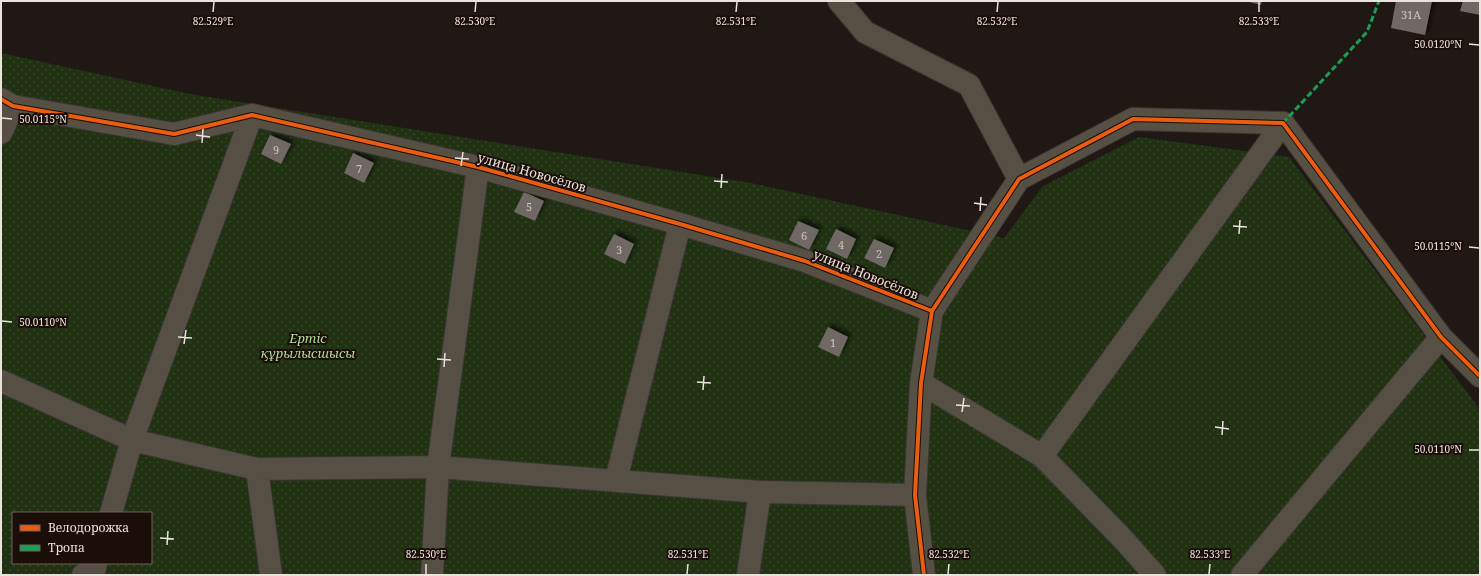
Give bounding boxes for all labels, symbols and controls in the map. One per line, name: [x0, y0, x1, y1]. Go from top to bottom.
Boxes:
house number: 31А: [1401, 7, 1421, 22]
text: 82.529°E: [193, 14, 233, 28]
text: 82.530°E: [455, 14, 495, 28]
text: 82.531°E: [716, 14, 756, 28]
text: 82.532°E: [977, 14, 1017, 28]
text: 82.533°E: [1239, 14, 1279, 28]
text: 50.0120°N: [1414, 37, 1462, 51]
text: 50.0115°N: [19, 112, 67, 126]
house number: 9: [273, 142, 279, 157]
street label: улица Новосёлов: [476, 148, 588, 196]
house number: 7: [356, 161, 362, 176]
house number: 5: [526, 199, 532, 214]
house number: 6: [801, 228, 807, 243]
house number: 4: [838, 237, 844, 252]
text: 50.0115°N: [1414, 239, 1462, 253]
house number: 3: [616, 242, 622, 257]
street label: улица Новосёлов: [811, 245, 921, 303]
house number: 2: [876, 246, 882, 261]
text: 50.0110°N: [19, 315, 67, 329]
park label: Ертіс құрылысшысы: [261, 329, 355, 362]
house number: 1: [830, 335, 836, 350]
text: 50.0110°N: [1414, 442, 1462, 456]
legend: [12, 512, 152, 564]
text: Велодорожка: [48, 519, 129, 536]
text: Тропа: [48, 539, 85, 556]
text: 82.530°E: [406, 547, 446, 561]
text: 82.531°E: [668, 547, 708, 561]
text: 82.532°E: [929, 547, 969, 561]
text: 82.533°E: [1190, 547, 1230, 561]

